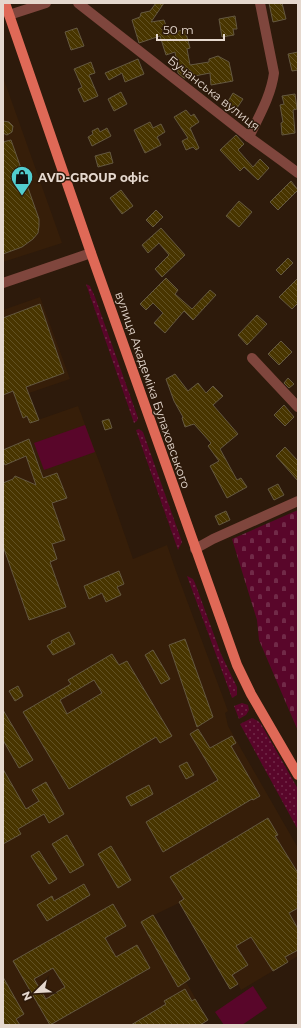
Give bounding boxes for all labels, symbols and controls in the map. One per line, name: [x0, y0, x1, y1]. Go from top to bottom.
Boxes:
scale bar: [157, 16, 224, 42]
text: 50 m: [163, 22, 194, 37]
street label: Бучанська вулиця: [165, 52, 263, 134]
shop icon: AVD-GROUP офіс: [9, 164, 35, 197]
place label: AVD-GROUP офіс: [37, 170, 149, 185]
street label: вулиця Академіка Булаховського: [112, 289, 194, 491]
north arrow: [16, 972, 56, 1012]
text: N: [19, 989, 35, 1003]

